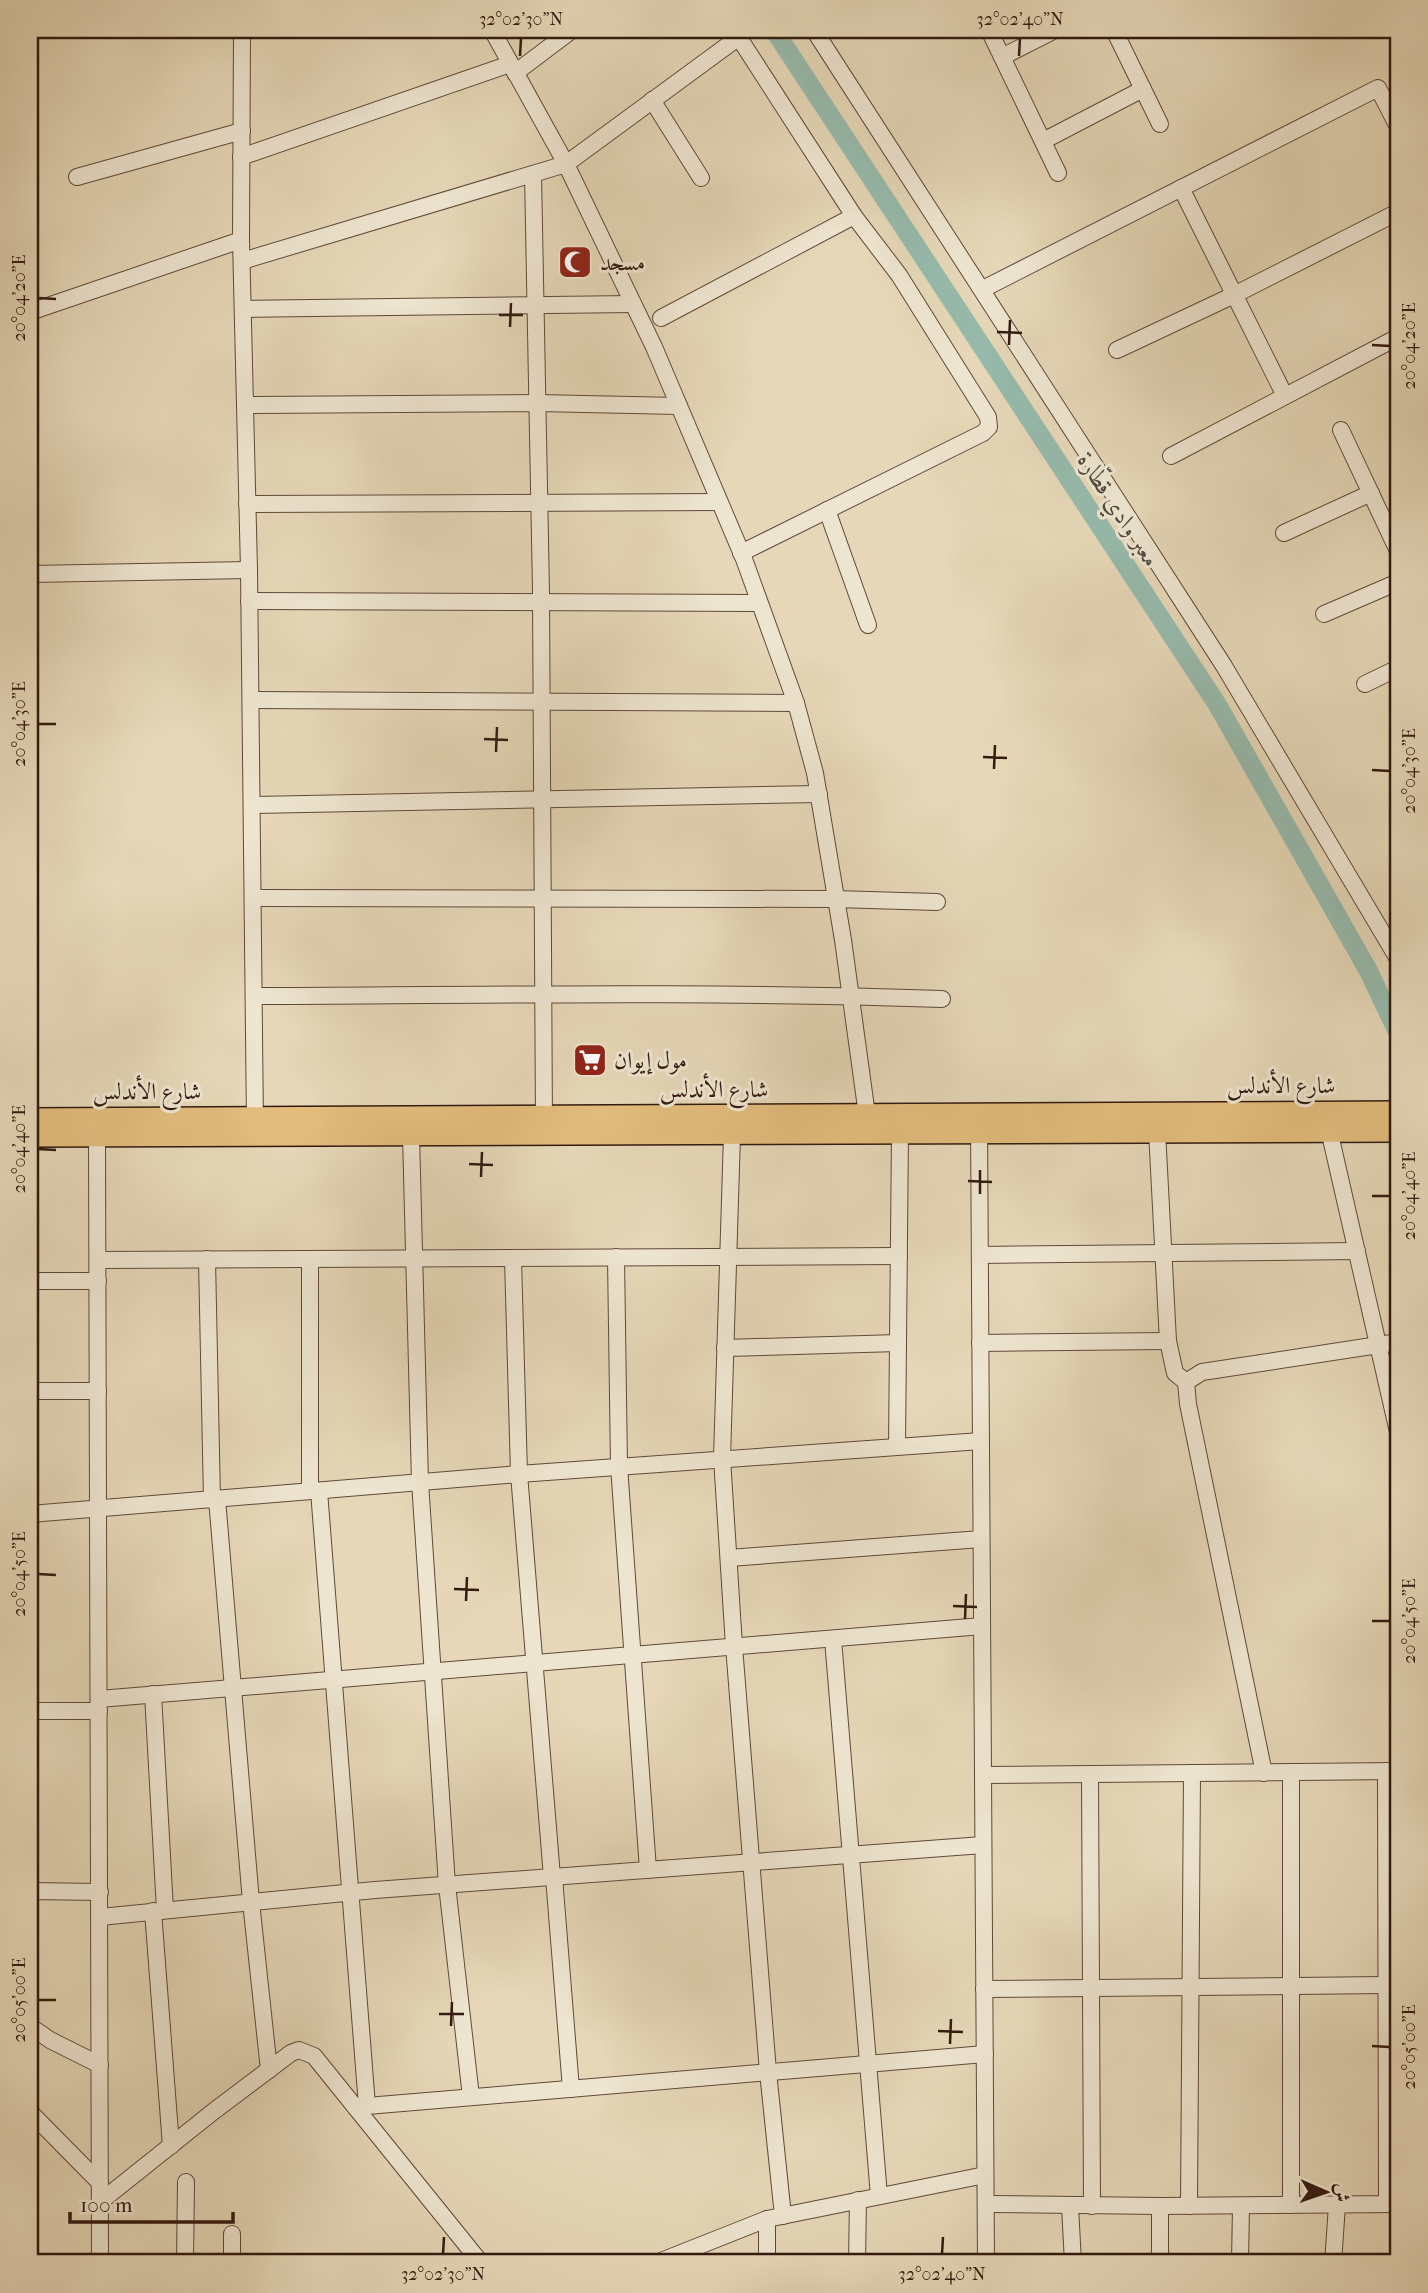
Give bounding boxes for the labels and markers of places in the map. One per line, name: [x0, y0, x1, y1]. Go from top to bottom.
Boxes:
mosque icon: مسجد: [556, 243, 594, 281]
place label: مسجد: [600, 249, 645, 276]
supermarket icon: مول إيوان: [571, 1041, 609, 1079]
place label: مول إيوان: [614, 1047, 687, 1075]

